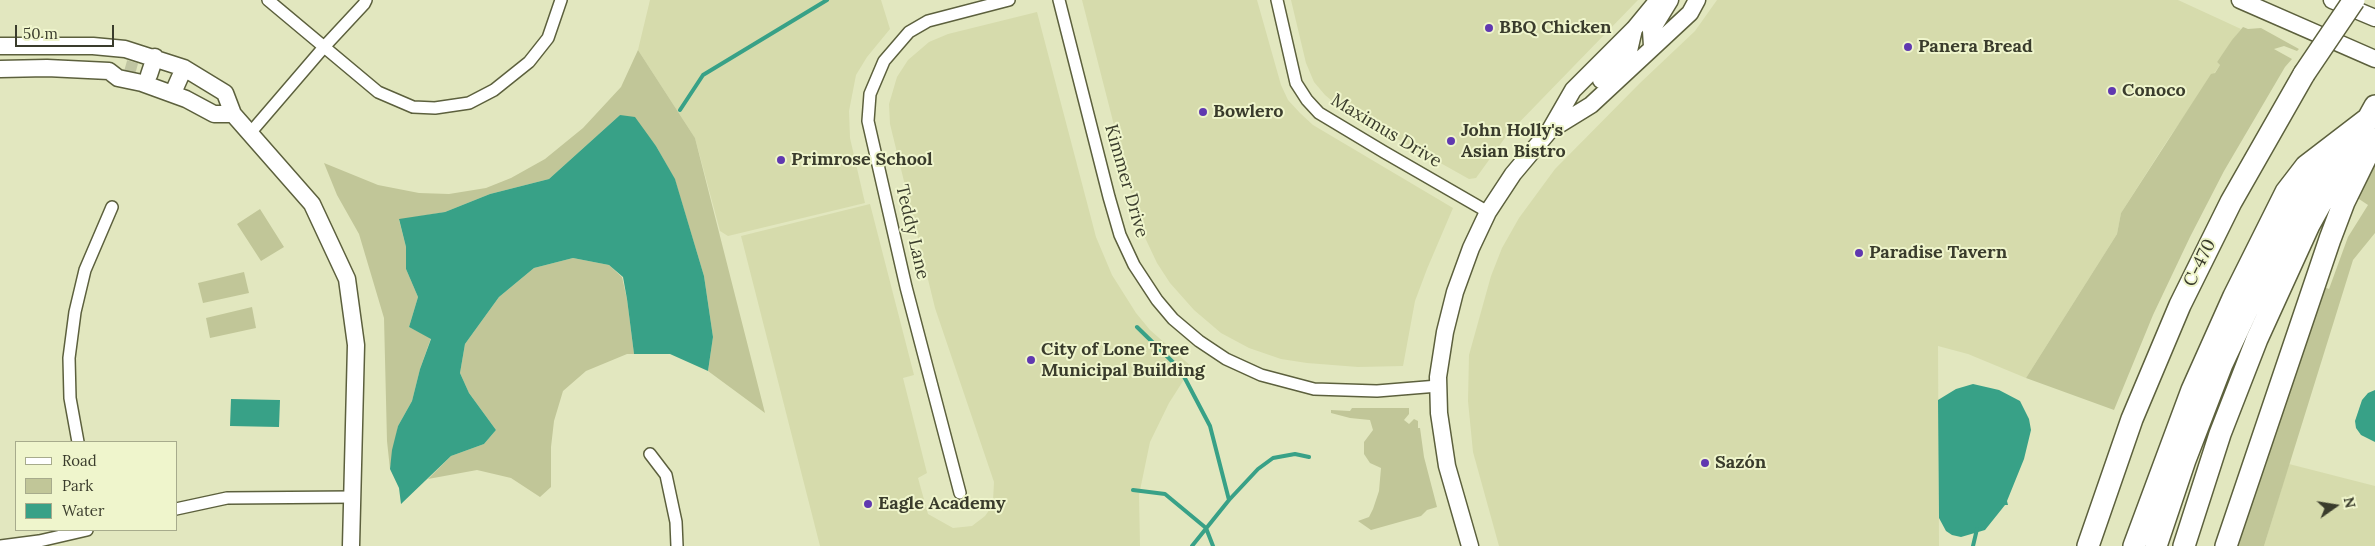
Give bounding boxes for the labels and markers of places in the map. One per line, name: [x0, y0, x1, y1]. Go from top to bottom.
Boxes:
place label: BBQ Chicken: [1499, 17, 1611, 39]
marker: BBQ Chicken: [1483, 22, 1495, 34]
place label: Panera Bread: [1918, 36, 2033, 58]
marker: Panera Bread: [1902, 41, 1914, 53]
place label: Conoco: [2122, 80, 2186, 102]
marker: Conoco: [2106, 85, 2118, 97]
place label: Bowlero: [1213, 101, 1283, 123]
marker: Bowlero: [1197, 106, 1209, 118]
place label: John Holly's Asian Bistro: [1461, 120, 1566, 162]
marker: John Holly's Asian Bistro: [1445, 135, 1457, 147]
place label: Primrose School: [791, 149, 933, 171]
marker: Primrose School: [775, 154, 787, 166]
place label: Paradise Tavern: [1869, 242, 2007, 264]
marker: Paradise Tavern: [1853, 247, 1865, 259]
place label: City of Lone Tree Municipal Building: [1041, 339, 1205, 382]
marker: City of Lone Tree Municipal Building: [1025, 354, 1037, 366]
place label: Sazón: [1715, 452, 1766, 474]
marker: Sazón: [1699, 457, 1711, 469]
place label: Eagle Academy: [878, 493, 1006, 515]
marker: Eagle Academy: [862, 498, 874, 510]

